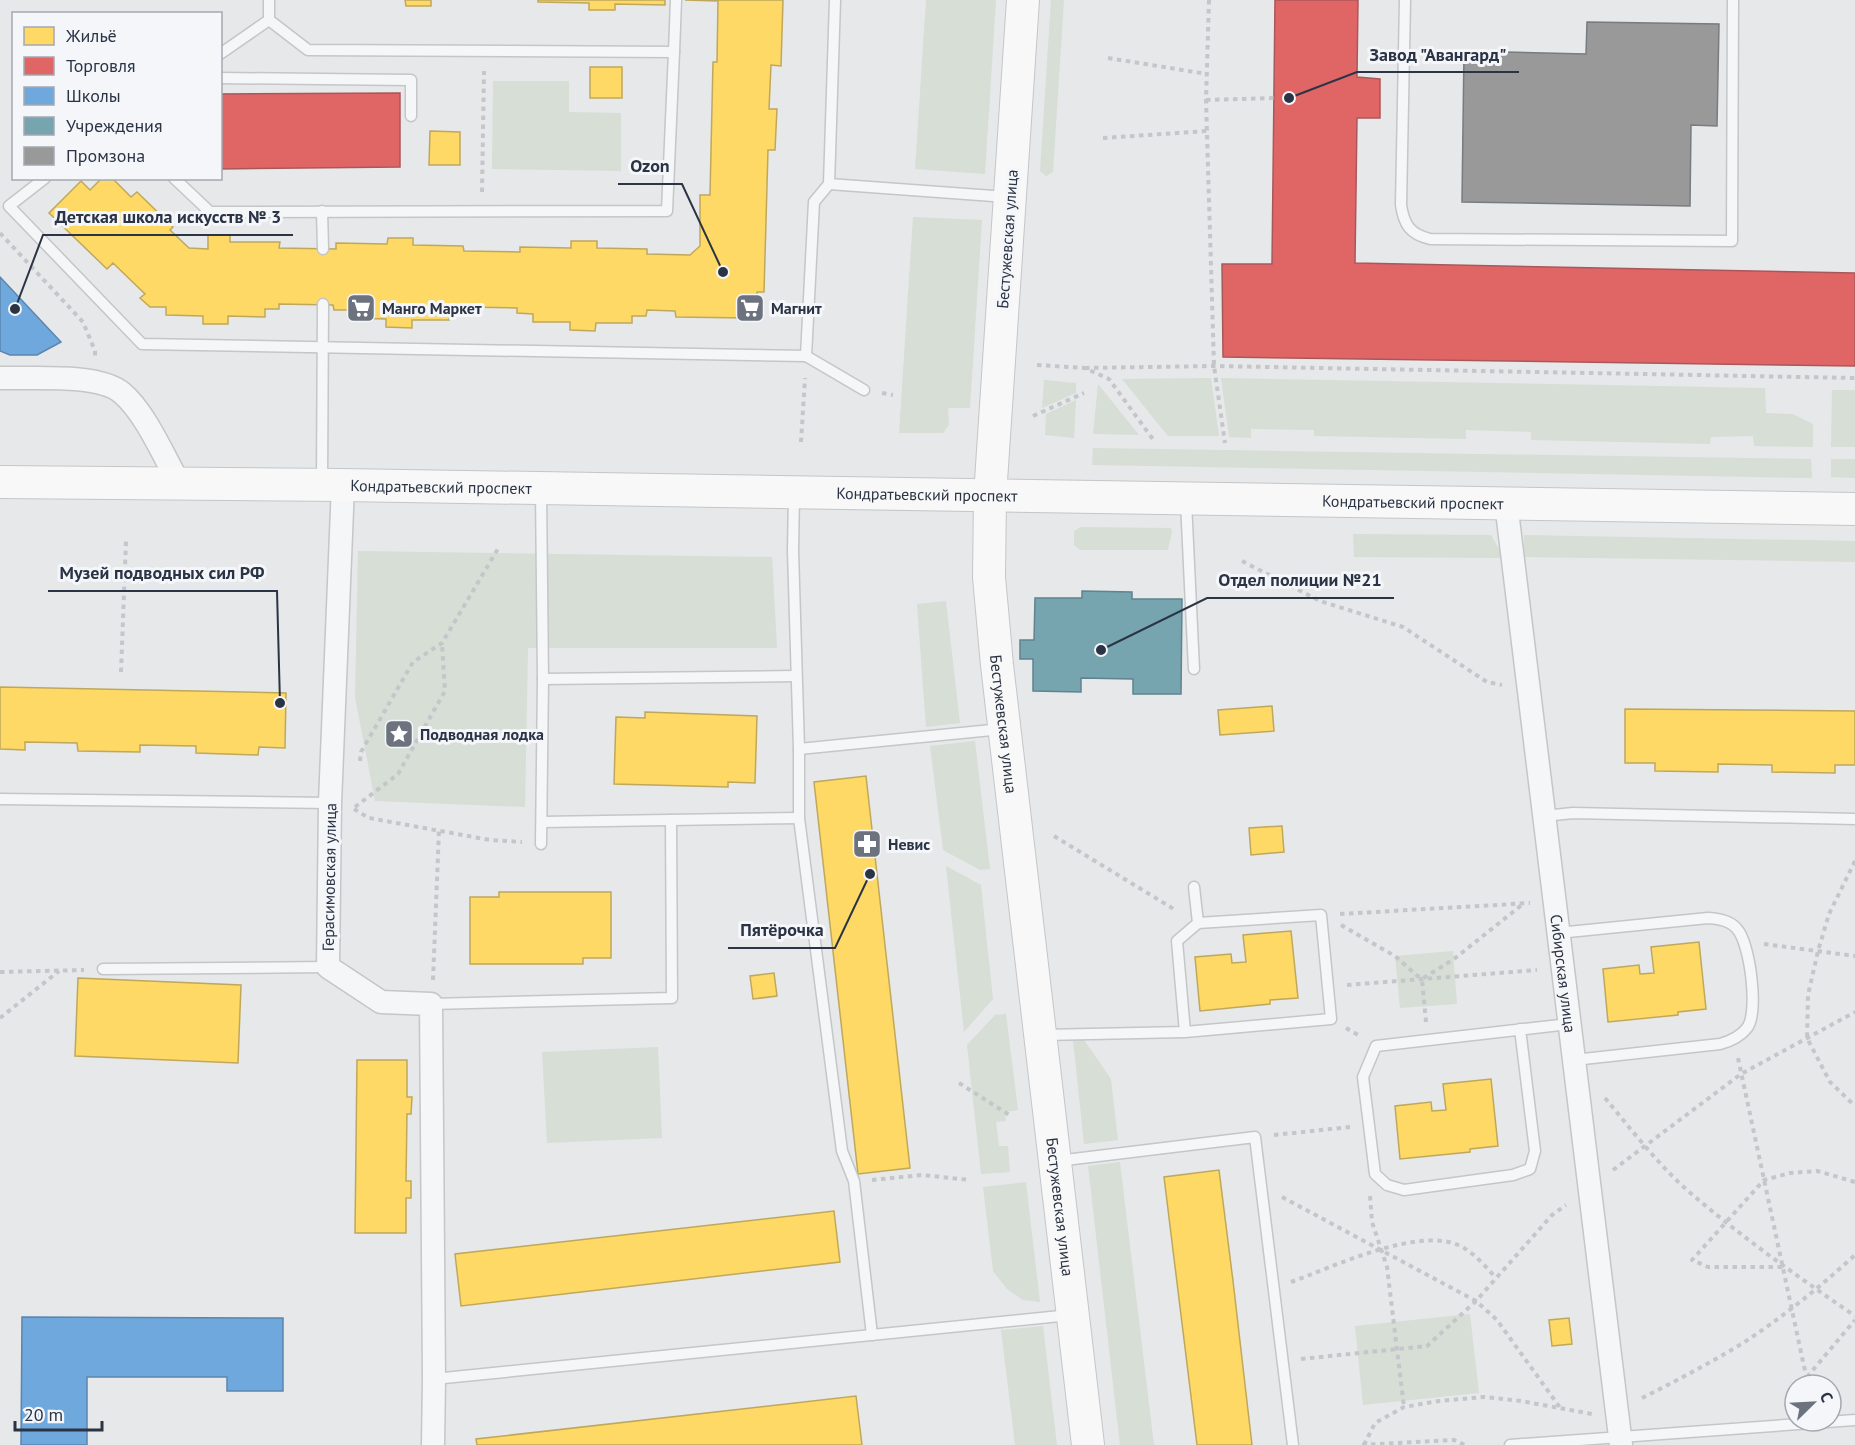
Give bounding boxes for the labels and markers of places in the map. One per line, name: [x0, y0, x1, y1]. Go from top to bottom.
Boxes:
callout: Завод "Авангард": [1357, 36, 1519, 72]
callout: Ozon: [618, 148, 682, 184]
callout: Детская школа искусств № 3: [43, 199, 293, 235]
supermarket icon: Манго Маркет: [345, 292, 377, 324]
supermarket icon: Магнит: [734, 292, 766, 324]
place label: Манго Маркет: [382, 298, 482, 318]
place label: Магнит: [771, 298, 822, 318]
callout: Музей подводных сил РФ: [48, 555, 277, 591]
callout: Отдел полиции №21: [1207, 562, 1394, 598]
place icon: Подводная лодка: [383, 718, 415, 750]
place label: Подводная лодка: [420, 724, 544, 744]
pharmacy icon: Невис: [851, 828, 883, 860]
place label: Невис: [888, 834, 930, 854]
callout: Пятёрочка: [728, 912, 835, 948]

